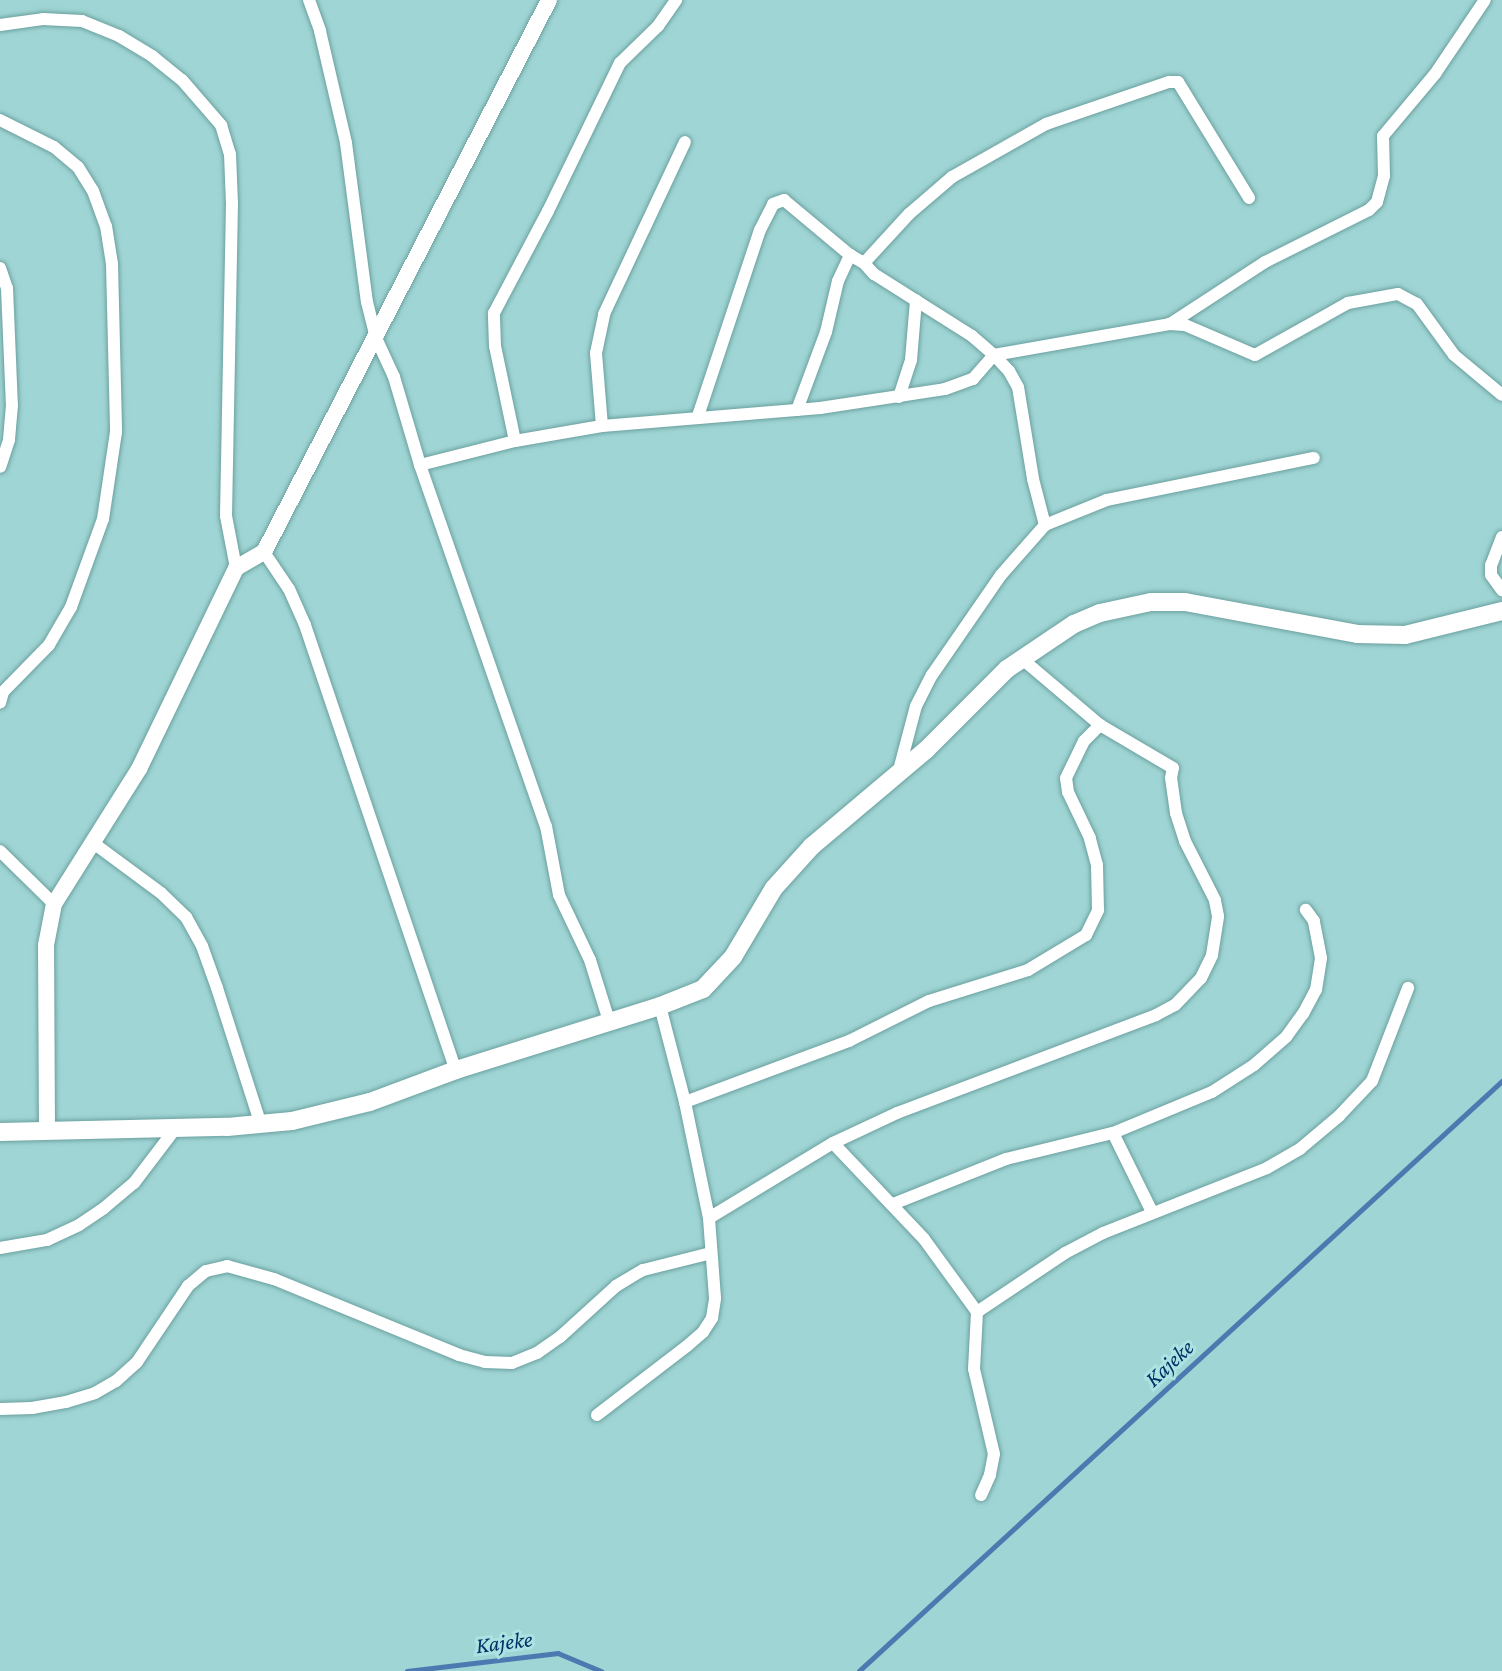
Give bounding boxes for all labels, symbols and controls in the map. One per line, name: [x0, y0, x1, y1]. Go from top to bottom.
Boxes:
water label: Kajeke: [1139, 1334, 1199, 1392]
water label: Kajeke: [474, 1625, 534, 1659]

